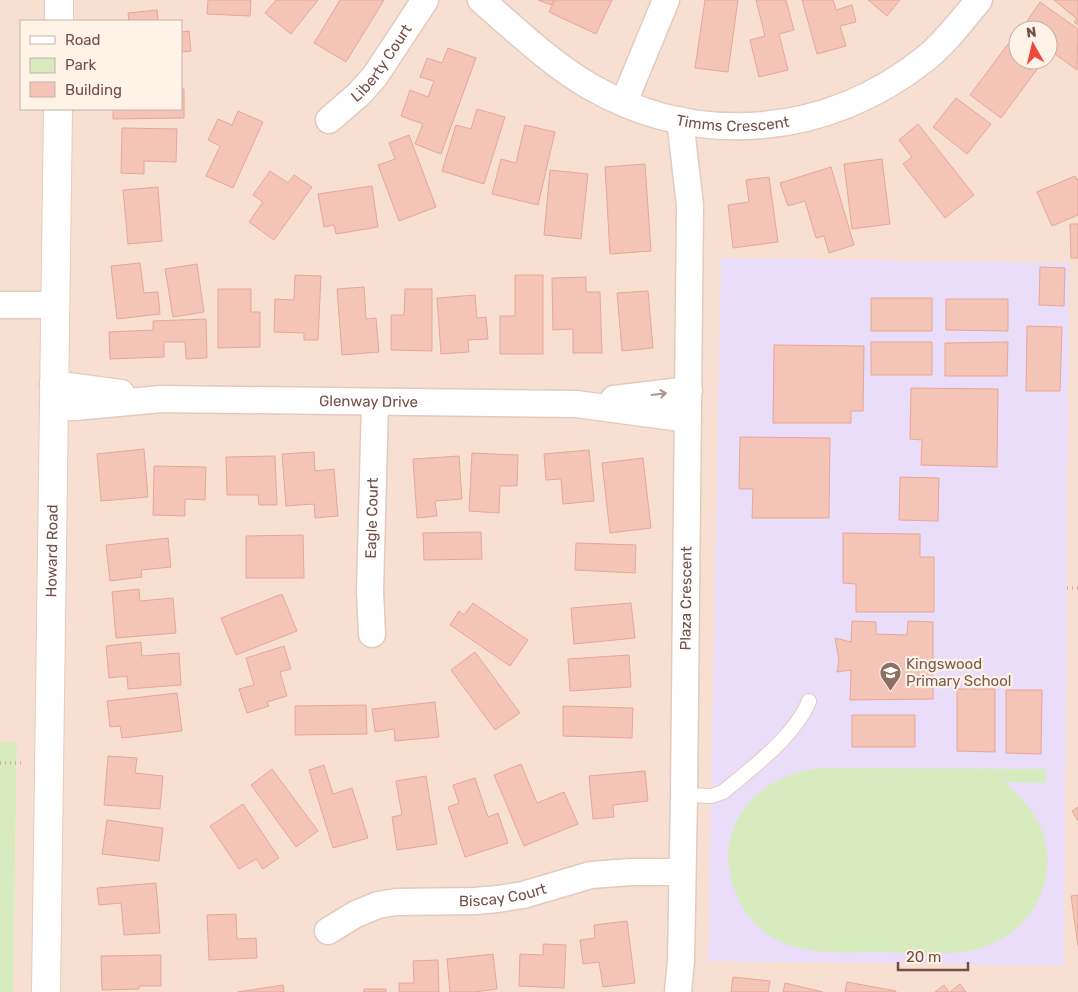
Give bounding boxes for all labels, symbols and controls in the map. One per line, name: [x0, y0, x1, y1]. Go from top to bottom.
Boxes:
legend: [20, 20, 182, 110]
north arrow: [1008, 20, 1058, 70]
street label: Liberty Court: [347, 21, 416, 106]
text: N: [1025, 24, 1037, 42]
text: Road: [65, 31, 101, 49]
text: Park: [65, 56, 96, 74]
text: Building: [65, 81, 122, 99]
street label: Timms Crescent: [675, 111, 791, 135]
one-way arrow: [650, 389, 666, 399]
street label: Glenway Drive: [319, 392, 418, 411]
street label: Eagle Court: [362, 477, 382, 559]
street label: Howard Road: [42, 504, 62, 598]
street label: Plaza Crescent: [676, 546, 696, 650]
place label: Kingswood Primary School: [906, 655, 1011, 690]
school or university icon: Kingswood Primary School: [878, 661, 902, 692]
street label: Biscay Court: [459, 880, 549, 910]
scale bar: [898, 940, 968, 972]
text: 20 m: [906, 948, 941, 966]

